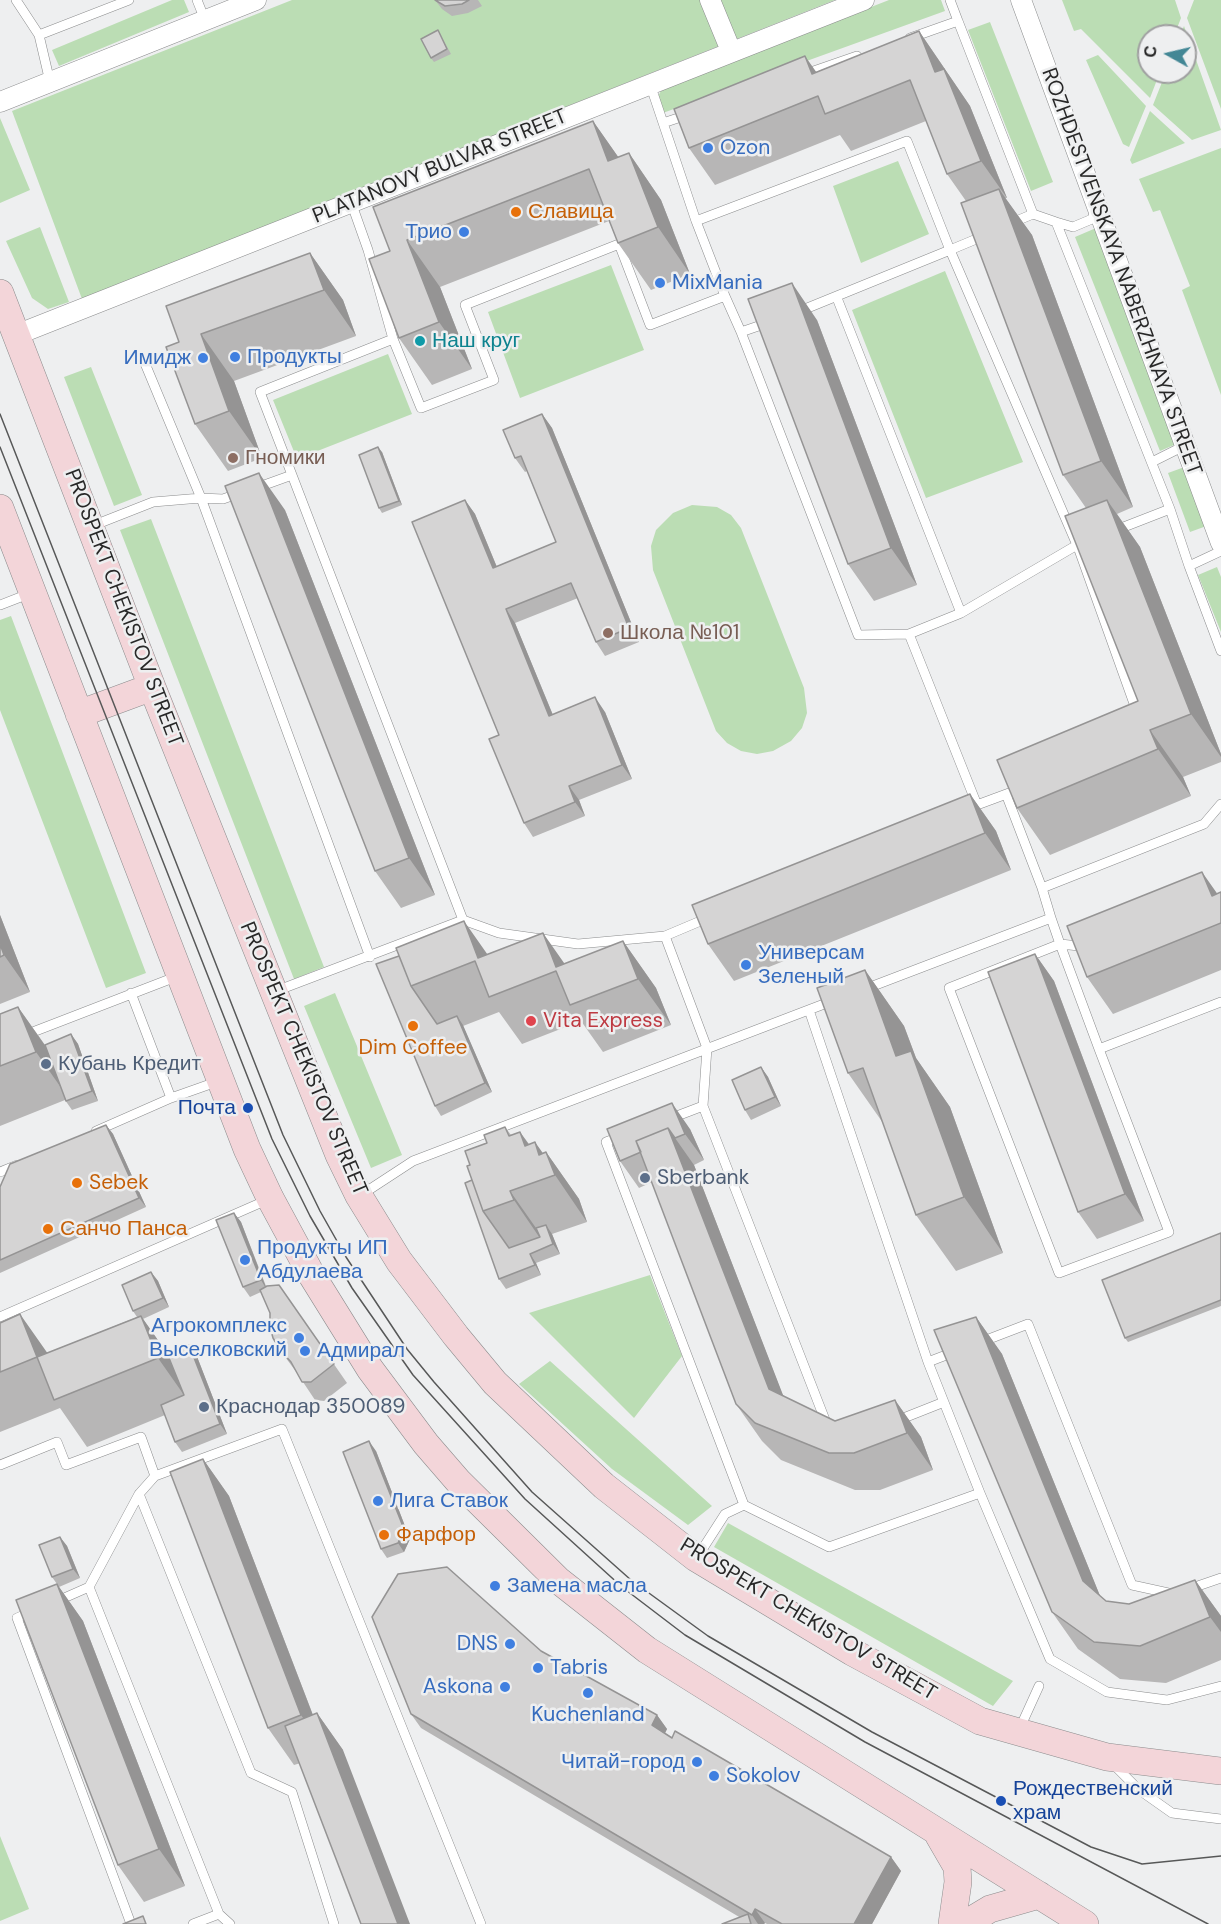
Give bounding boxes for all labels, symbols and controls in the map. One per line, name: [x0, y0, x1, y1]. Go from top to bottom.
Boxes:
north arrow: [1137, 24, 1197, 84]
text: С: [1139, 45, 1162, 59]
street label: ROZHDESTVENSKAYA NABERZHNAYA STREET: [1035, 65, 1207, 479]
street label: PLATANOVY BULVAR STREET: [309, 104, 571, 230]
place label: Ozon: [720, 135, 770, 161]
marker: Ozon: [701, 141, 715, 155]
place label: Славица: [528, 199, 614, 225]
marker: Славица: [509, 205, 523, 219]
place label: Трио: [405, 219, 452, 245]
marker: Трио: [457, 225, 471, 239]
place label: MixMania: [672, 270, 763, 296]
marker: MixMania: [653, 276, 667, 290]
place label: Наш круг: [432, 328, 520, 354]
marker: Наш круг: [413, 334, 427, 348]
place label: Продукты: [247, 344, 342, 370]
place label: Имидж: [123, 345, 191, 371]
marker: Продукты: [228, 350, 242, 364]
marker: Имидж: [196, 351, 210, 365]
place label: Гномики: [245, 445, 326, 471]
marker: Гномики: [226, 451, 240, 465]
street label: PROSPEKT CHEKISTOV STREET: [58, 466, 188, 750]
place label: Школа №101: [620, 620, 739, 646]
marker: Школа №101: [601, 626, 615, 640]
street label: PROSPEKT CHEKISTOV STREET: [234, 918, 372, 1200]
place label: Универсам Зеленый: [758, 940, 865, 990]
marker: Универсам Зеленый: [739, 958, 753, 972]
place label: Vita Express: [543, 1008, 663, 1034]
marker: Vita Express: [524, 1014, 538, 1028]
marker: Dim Coffee: [406, 1019, 420, 1033]
place label: Dim Coffee: [358, 1035, 468, 1061]
place label: Кубань Кредит: [58, 1051, 201, 1077]
marker: Кубань Кредит: [39, 1057, 53, 1071]
place label: Почта: [178, 1095, 236, 1121]
marker: Почта: [241, 1101, 255, 1115]
place label: Sberbank: [657, 1165, 749, 1191]
place label: Sebek: [89, 1170, 149, 1196]
marker: Sberbank: [638, 1171, 652, 1185]
marker: Sebek: [70, 1176, 84, 1190]
place label: Санчо Панса: [60, 1216, 187, 1242]
marker: Санчо Панса: [41, 1222, 55, 1236]
place label: Продукты ИП Абдулаева: [257, 1235, 388, 1285]
marker: Продукты ИП Абдулаева: [238, 1253, 252, 1267]
place label: Агрокомплекс Выселковский: [149, 1313, 287, 1363]
marker: Агрокомплекс Выселковский: [292, 1331, 306, 1345]
place label: Адмирал: [317, 1338, 405, 1364]
marker: Адмирал: [298, 1344, 312, 1358]
place label: Краснодар 350089: [216, 1394, 405, 1420]
marker: Краснодар 350089: [197, 1400, 211, 1414]
place label: Лига Ставок: [390, 1488, 508, 1514]
marker: Лига Ставок: [371, 1494, 385, 1508]
place label: Фарфор: [396, 1522, 476, 1548]
marker: Фарфор: [377, 1528, 391, 1542]
street label: PROSPEKT CHEKISTOV STREET: [675, 1533, 941, 1707]
place label: Замена масла: [507, 1573, 647, 1599]
marker: Замена масла: [488, 1579, 502, 1593]
place label: DNS: [457, 1631, 498, 1657]
marker: DNS: [503, 1637, 517, 1651]
place label: Tabris: [550, 1655, 608, 1681]
marker: Tabris: [531, 1661, 545, 1675]
place label: Askona: [423, 1674, 493, 1700]
marker: Askona: [498, 1680, 512, 1694]
marker: Kuchenland: [581, 1686, 595, 1700]
place label: Kuchenland: [531, 1702, 645, 1728]
place label: Читай-город: [561, 1749, 685, 1775]
marker: Читай-город: [690, 1755, 704, 1769]
place label: Sokolov: [726, 1763, 801, 1789]
marker: Sokolov: [707, 1769, 721, 1783]
place label: Рождественский храм: [1013, 1776, 1173, 1826]
marker: Рождественский храм: [994, 1794, 1008, 1808]

